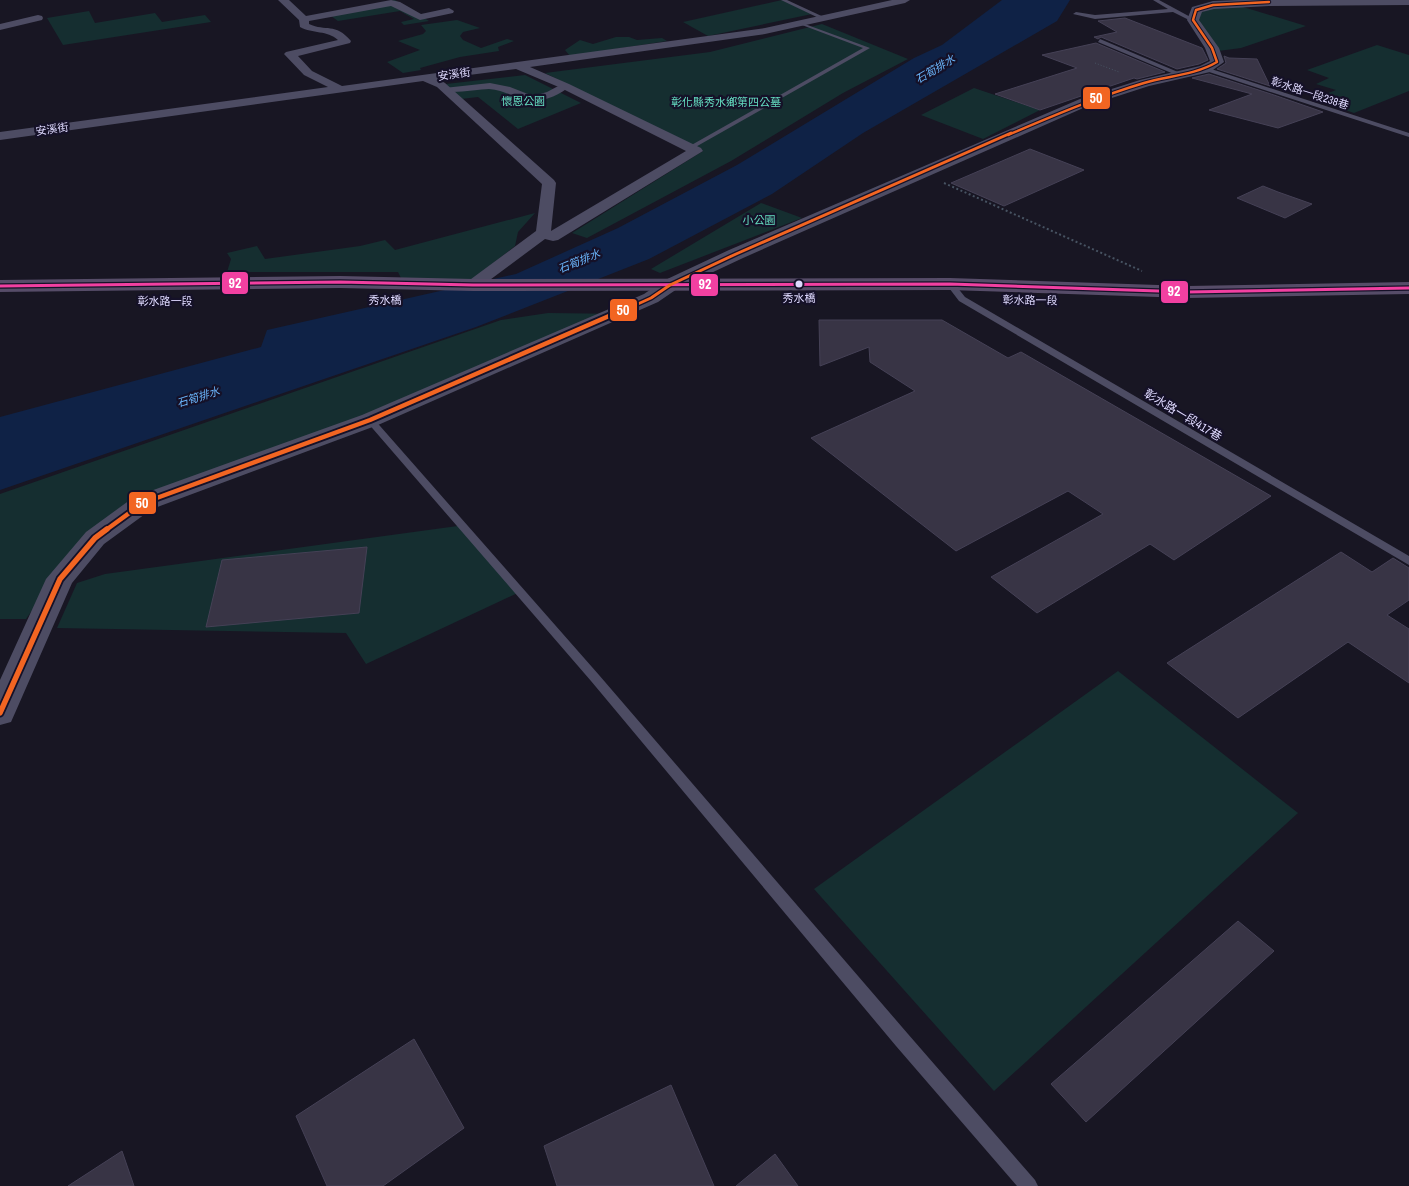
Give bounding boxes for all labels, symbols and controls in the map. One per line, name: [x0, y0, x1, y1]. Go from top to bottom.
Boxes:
water label: 石筍排水: [913, 51, 958, 86]
street label: 安溪街: [437, 65, 471, 83]
street label: 彰水路一段238巷: [1269, 74, 1351, 112]
line badge: 50: [1082, 86, 1111, 110]
text: 50: [1090, 89, 1102, 107]
park label: 懷恩公園: [501, 94, 545, 108]
park label: 彰化縣秀水鄉第四公墓: [671, 95, 781, 109]
street label: 安溪街: [35, 120, 69, 138]
park label: 小公園: [743, 213, 776, 227]
water label: 石筍排水: [556, 246, 603, 276]
line badge: 92: [221, 271, 249, 295]
line badge: 92: [690, 273, 719, 297]
text: 92: [229, 274, 241, 292]
text: 92: [699, 275, 711, 293]
marker: 秀水橋: [794, 279, 804, 289]
line badge: 92: [1160, 280, 1189, 304]
text: 92: [1168, 282, 1180, 300]
place label: 秀水橋: [783, 291, 816, 305]
street label: 秀水橋: [369, 293, 402, 307]
street label: 彰水路一段: [1002, 293, 1058, 307]
street label: 彰水路一段: [138, 294, 193, 308]
line badge: 50: [609, 298, 638, 322]
text: 50: [617, 301, 629, 319]
water label: 石筍排水: [175, 384, 222, 410]
street label: 彰水路一段417巷: [1141, 385, 1225, 445]
line badge: 50: [128, 491, 157, 515]
text: 50: [136, 494, 148, 512]

